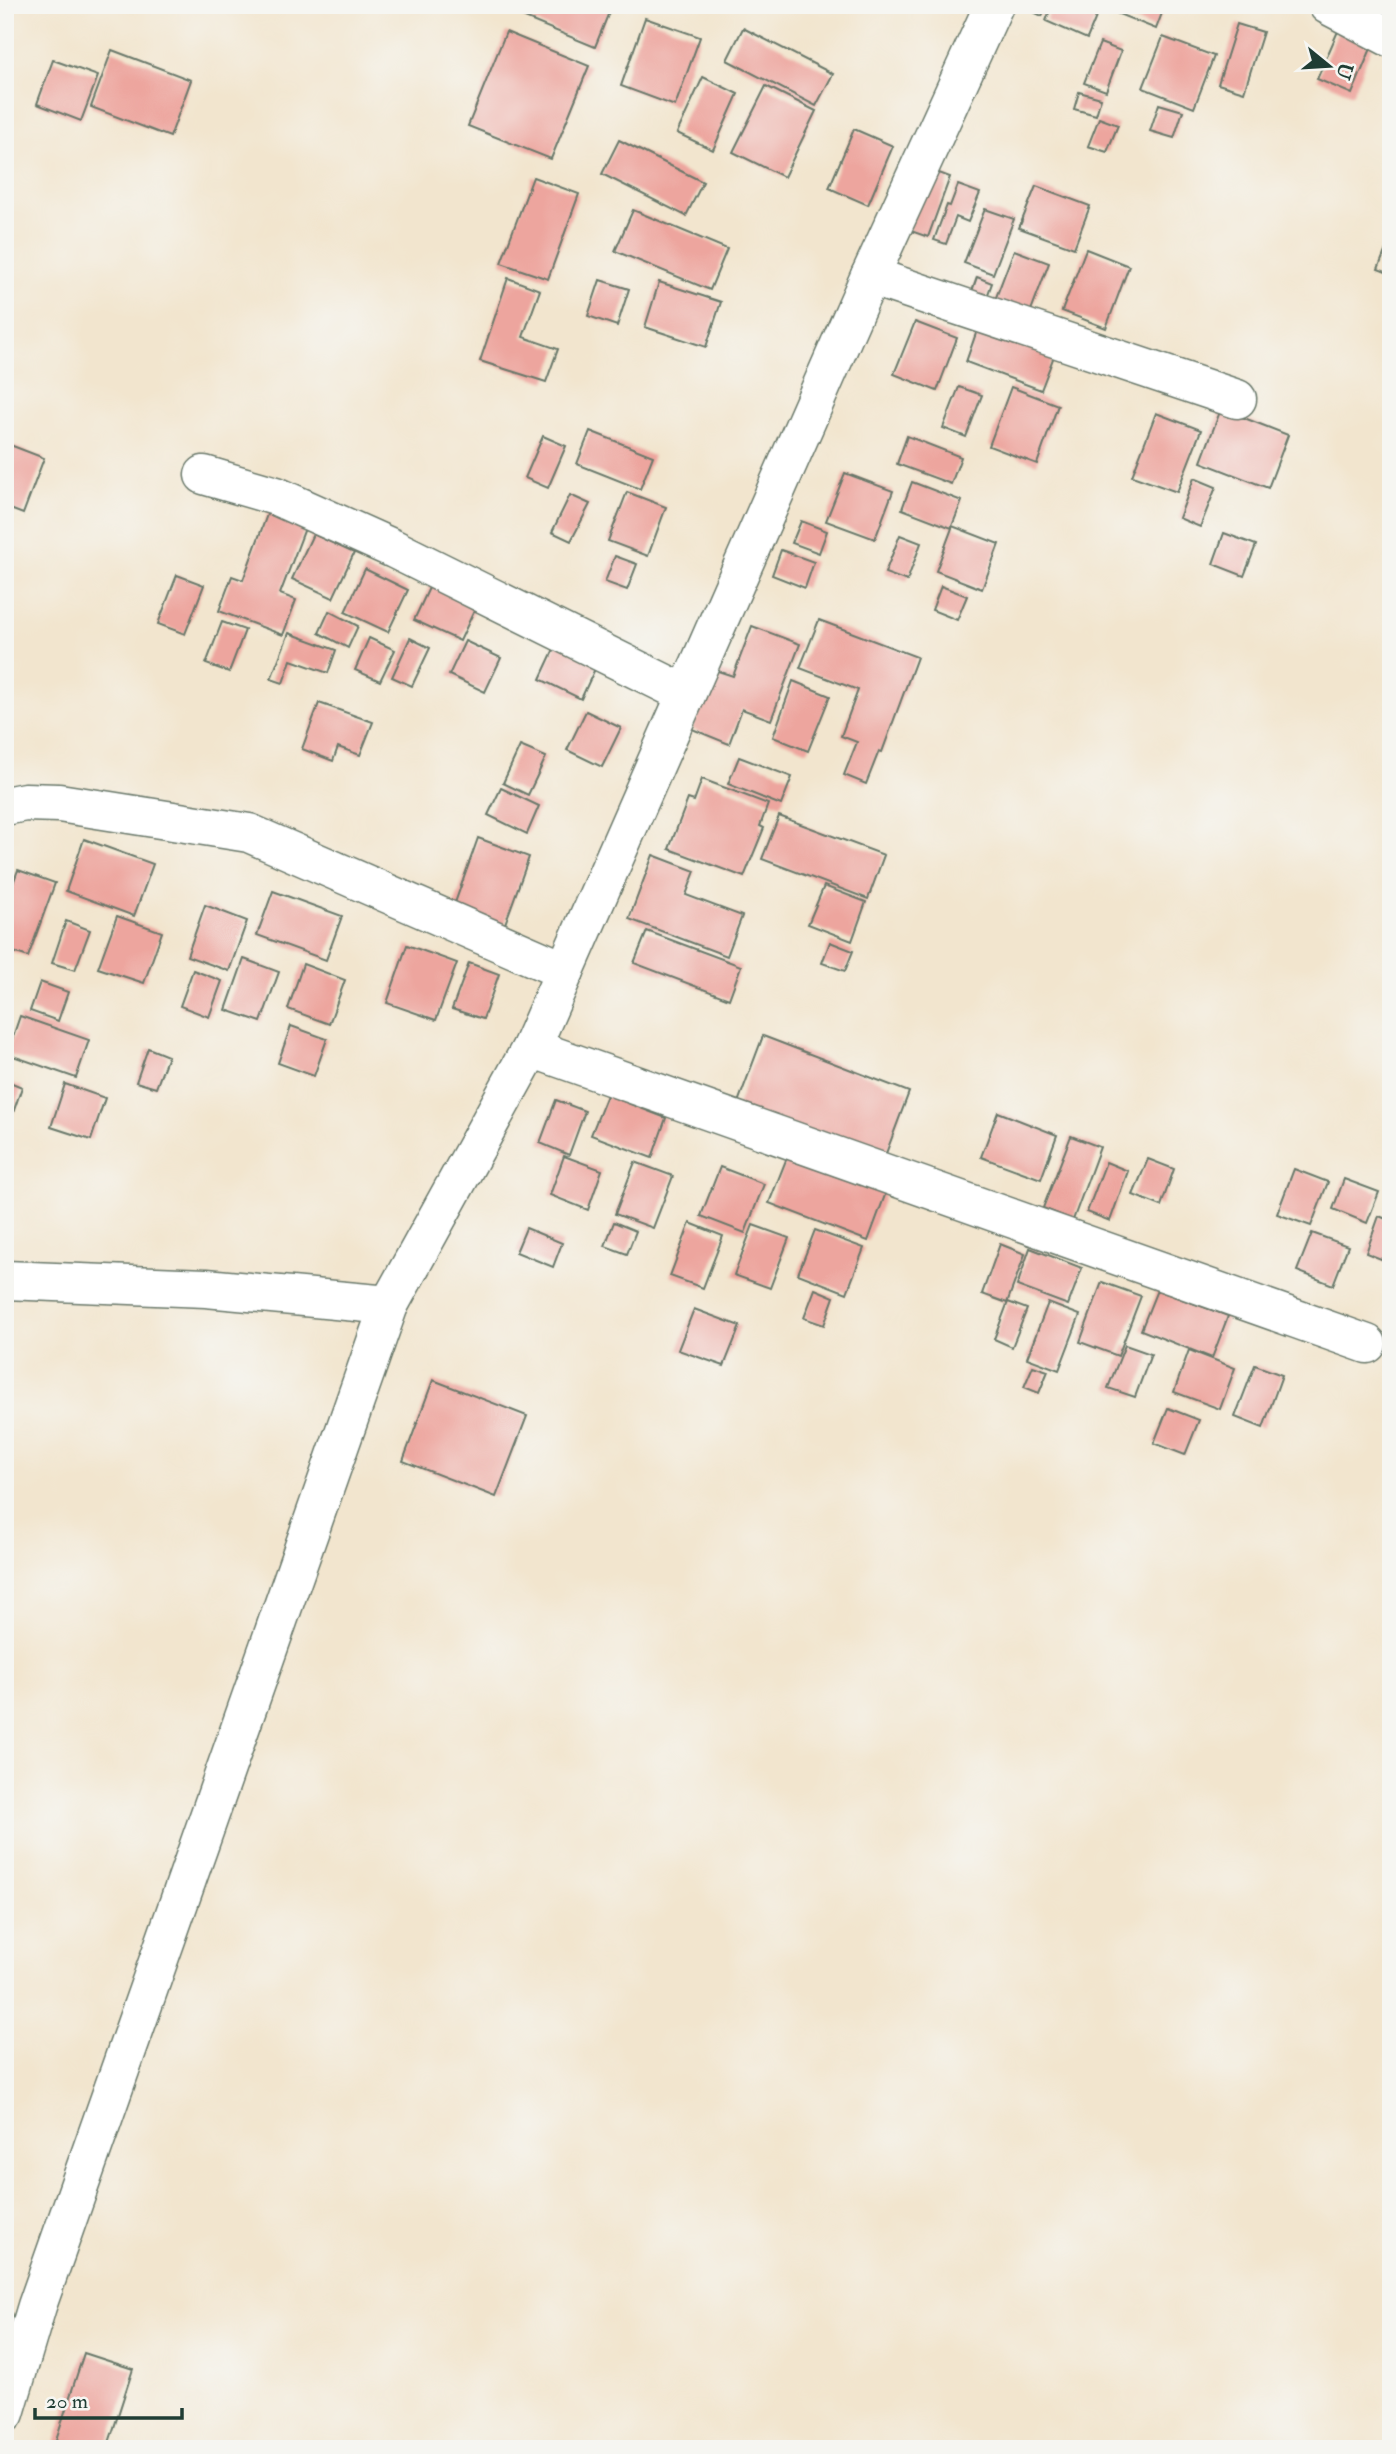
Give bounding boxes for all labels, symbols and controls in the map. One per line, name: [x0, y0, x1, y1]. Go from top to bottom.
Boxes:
north arrow: [1294, 32, 1364, 102]
text: U: [1330, 60, 1358, 82]
scale bar: [35, 2377, 182, 2421]
text: 20 m: [46, 2388, 88, 2415]

